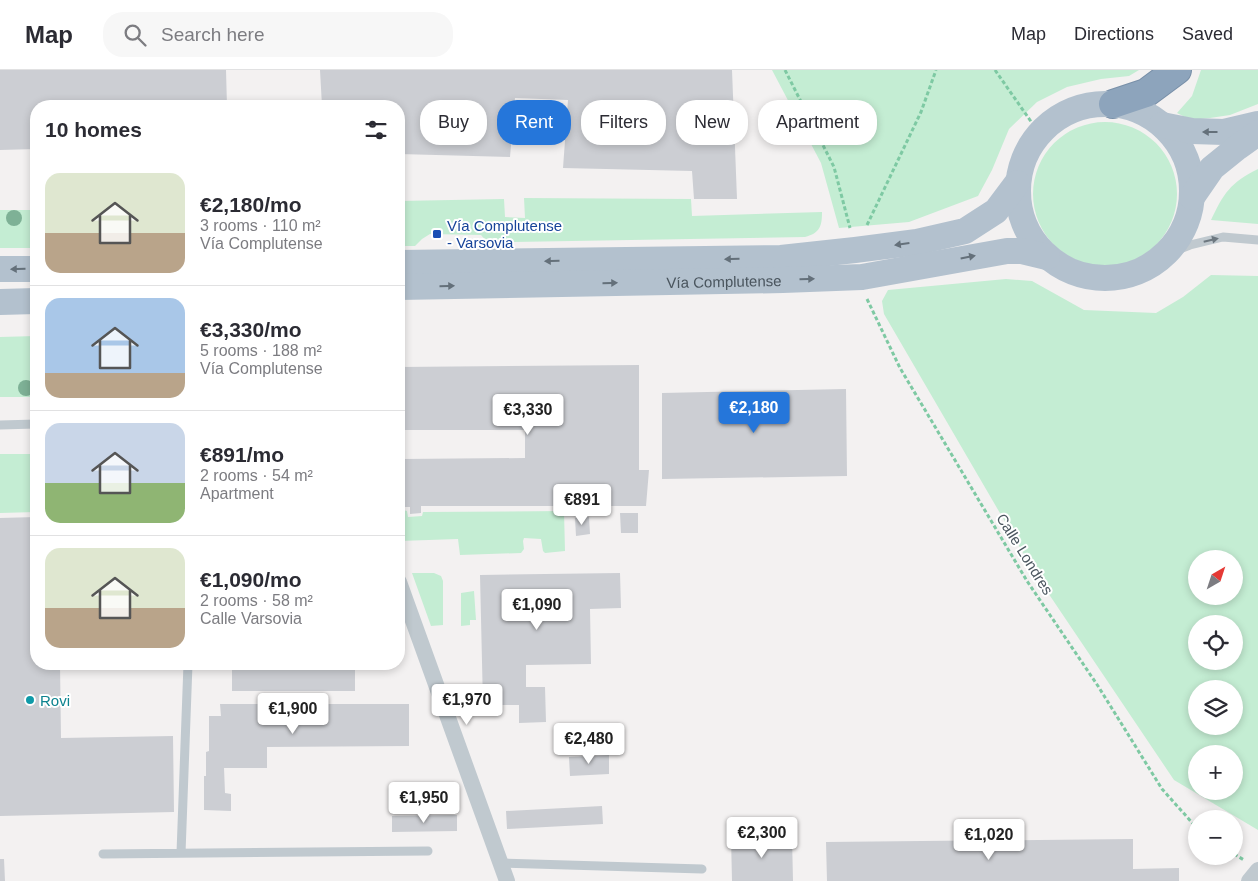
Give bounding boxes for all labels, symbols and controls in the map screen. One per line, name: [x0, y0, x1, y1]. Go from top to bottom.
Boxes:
search box: [103, 12, 453, 57]
text: Map: [25, 21, 73, 48]
icon: search: [121, 21, 149, 49]
text: Search here: [161, 24, 265, 45]
text: Map: [1011, 24, 1046, 44]
text: Directions: [1074, 24, 1154, 44]
text: Saved: [1182, 24, 1233, 44]
chip: Buy: [420, 100, 487, 145]
chip: Rent: [497, 100, 571, 145]
chip: Filters: [581, 100, 666, 145]
chip: New: [676, 100, 748, 145]
chip: Apartment: [758, 100, 877, 145]
icon: filters: [362, 116, 390, 144]
text: 10 homes: [45, 118, 142, 141]
one-way arrow: [1202, 128, 1218, 136]
icon: home: [85, 193, 145, 253]
text: €2,180/mo: [200, 193, 302, 216]
text: 3 rooms · 110 m²: [200, 217, 321, 234]
place label: Vía Complutense - Varsovia: [447, 217, 562, 251]
marker: Vía Complutense - Varsovia: [431, 228, 443, 240]
text: Vía Complutense: [200, 235, 323, 252]
one-way arrow: [1204, 236, 1219, 244]
one-way arrow: [894, 240, 910, 248]
one-way arrow: [961, 253, 977, 261]
one-way arrow: [724, 255, 740, 263]
one-way arrow: [544, 257, 560, 265]
one-way arrow: [10, 265, 26, 273]
street label: Vía Complutense: [666, 272, 782, 291]
one-way arrow: [800, 274, 816, 282]
one-way arrow: [602, 279, 618, 287]
one-way arrow: [440, 282, 456, 290]
icon: home: [85, 318, 145, 378]
text: €3,330/mo: [200, 318, 302, 341]
text: 5 rooms · 188 m²: [200, 342, 322, 359]
text: Vía Complutense: [200, 360, 323, 377]
pin: €2,180: [713, 392, 795, 434]
pin: €3,330: [487, 394, 569, 436]
text: €2,180: [730, 399, 778, 416]
text: €3,330: [504, 401, 552, 418]
icon: home: [85, 443, 145, 503]
text: €891/mo: [200, 443, 284, 466]
text: 2 rooms · 54 m²: [200, 467, 313, 484]
pin: €891: [552, 484, 612, 526]
text: Apartment: [200, 485, 274, 502]
text: €891: [564, 491, 600, 508]
street label: Calle Londres: [993, 510, 1057, 598]
north arrow: [1188, 550, 1242, 605]
map controls: [1188, 550, 1243, 865]
icon: home: [85, 568, 145, 628]
text: €1,090/mo: [200, 568, 302, 591]
pin: €1,090: [496, 588, 578, 631]
text: 2 rooms · 58 m²: [200, 592, 313, 609]
text: €1,090: [513, 596, 561, 613]
text: Calle Varsovia: [200, 610, 302, 627]
button: locate: [1188, 615, 1243, 670]
button: layers: [1188, 680, 1243, 735]
pin: €1,970: [426, 684, 508, 726]
text: €1,970: [443, 691, 491, 708]
place label: Rovi: [40, 692, 70, 709]
pin: €1,900: [252, 692, 334, 735]
marker: Rovi: [24, 694, 36, 706]
text: €1,900: [269, 700, 317, 717]
pin: €2,480: [548, 722, 630, 765]
text: €2,480: [565, 730, 613, 747]
button: +: [1188, 745, 1243, 800]
pin: €1,950: [383, 782, 465, 824]
text: €1,950: [400, 789, 448, 806]
button: −: [1188, 810, 1243, 865]
pin: €2,300: [721, 816, 803, 859]
pin: €1,020: [948, 818, 1030, 861]
text: €2,300: [738, 824, 786, 841]
text: €1,020: [965, 826, 1013, 843]

